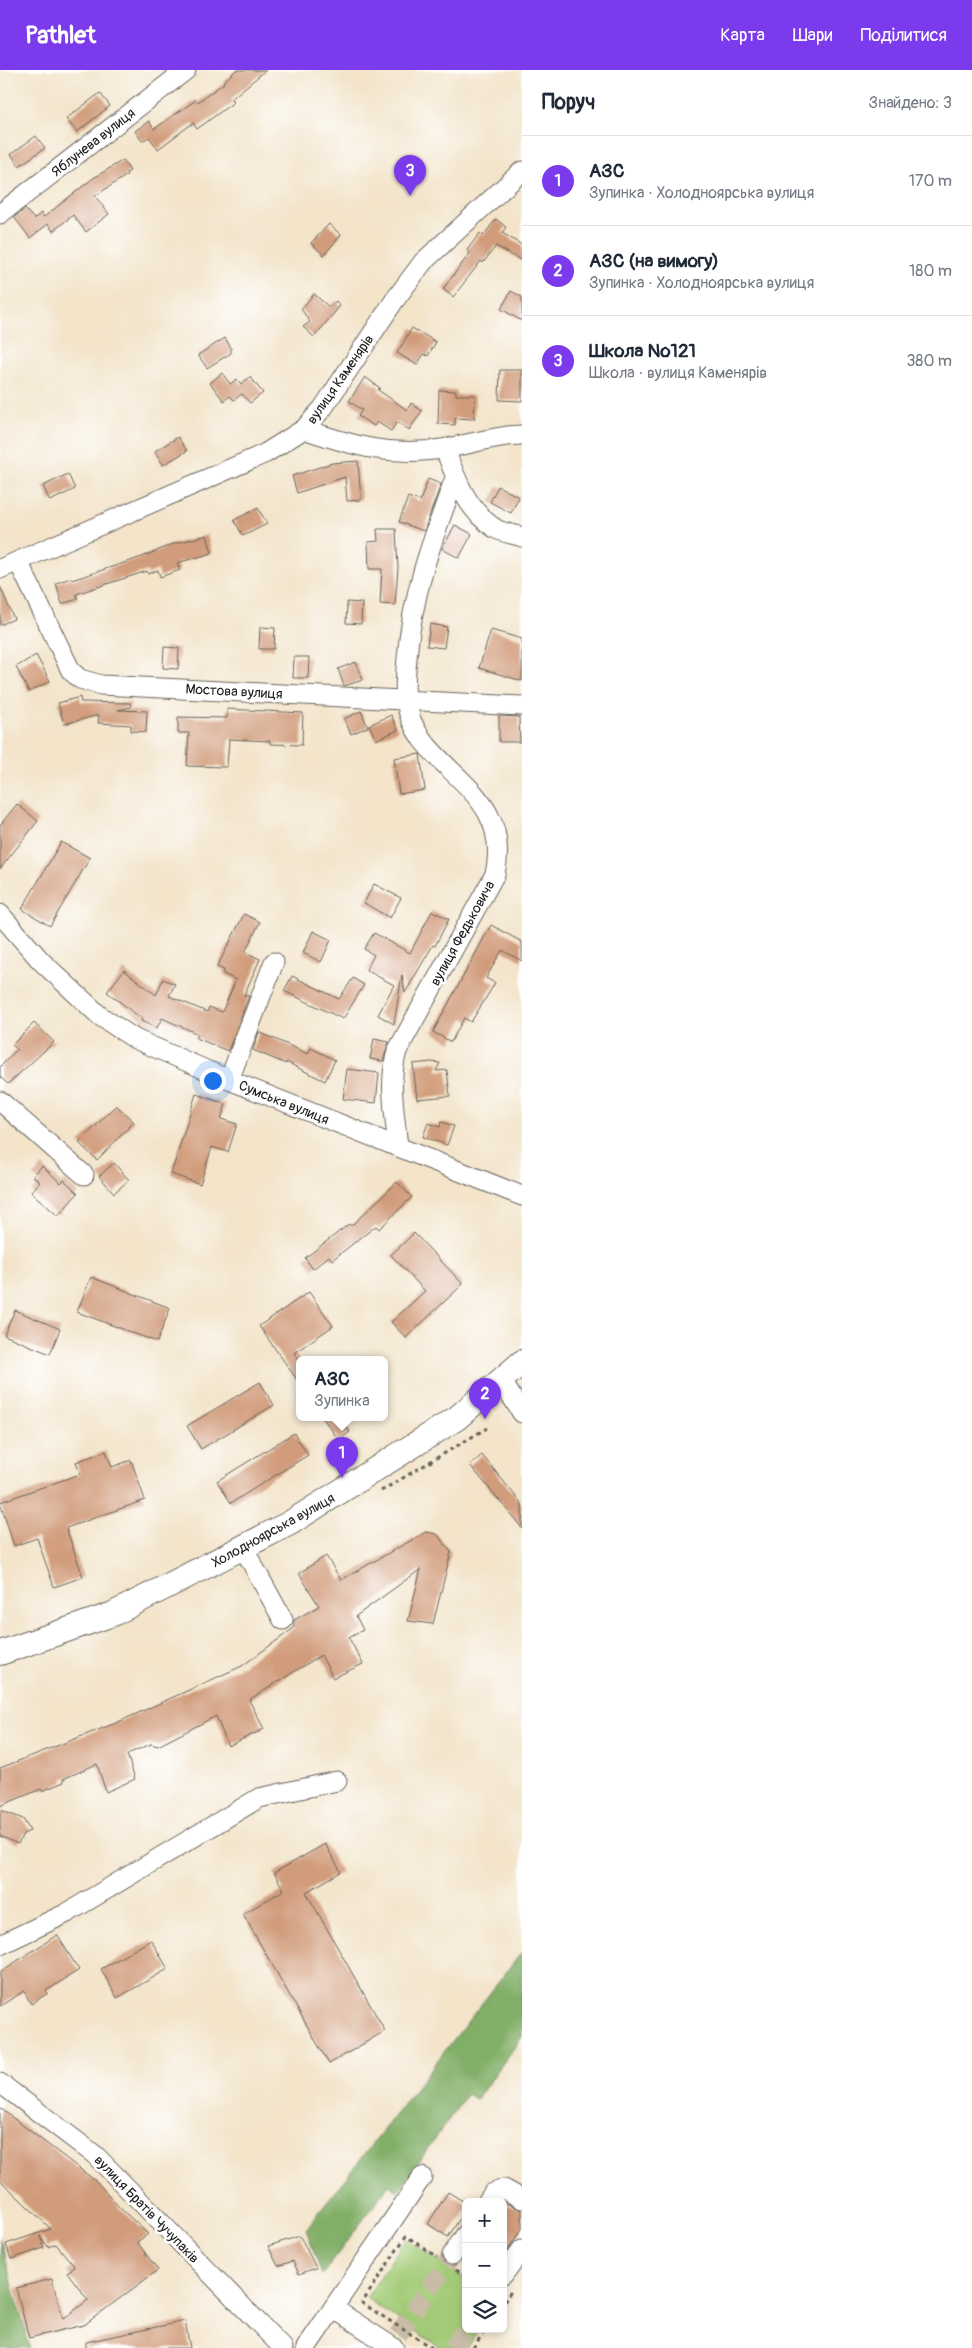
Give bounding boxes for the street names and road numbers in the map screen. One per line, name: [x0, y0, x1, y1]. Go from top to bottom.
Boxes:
street label: Яблунева вулиця: [48, 104, 139, 180]
street label: вулиця Каменярів: [303, 331, 378, 427]
street label: Мостова вулиця: [185, 680, 283, 703]
street label: вулиця Федьковича: [427, 878, 498, 989]
street label: Сумська вулиця: [236, 1077, 331, 1128]
street label: Холодноярська вулиця: [209, 1490, 338, 1571]
street label: вулиця Братів Чучупаків: [91, 2152, 203, 2267]

